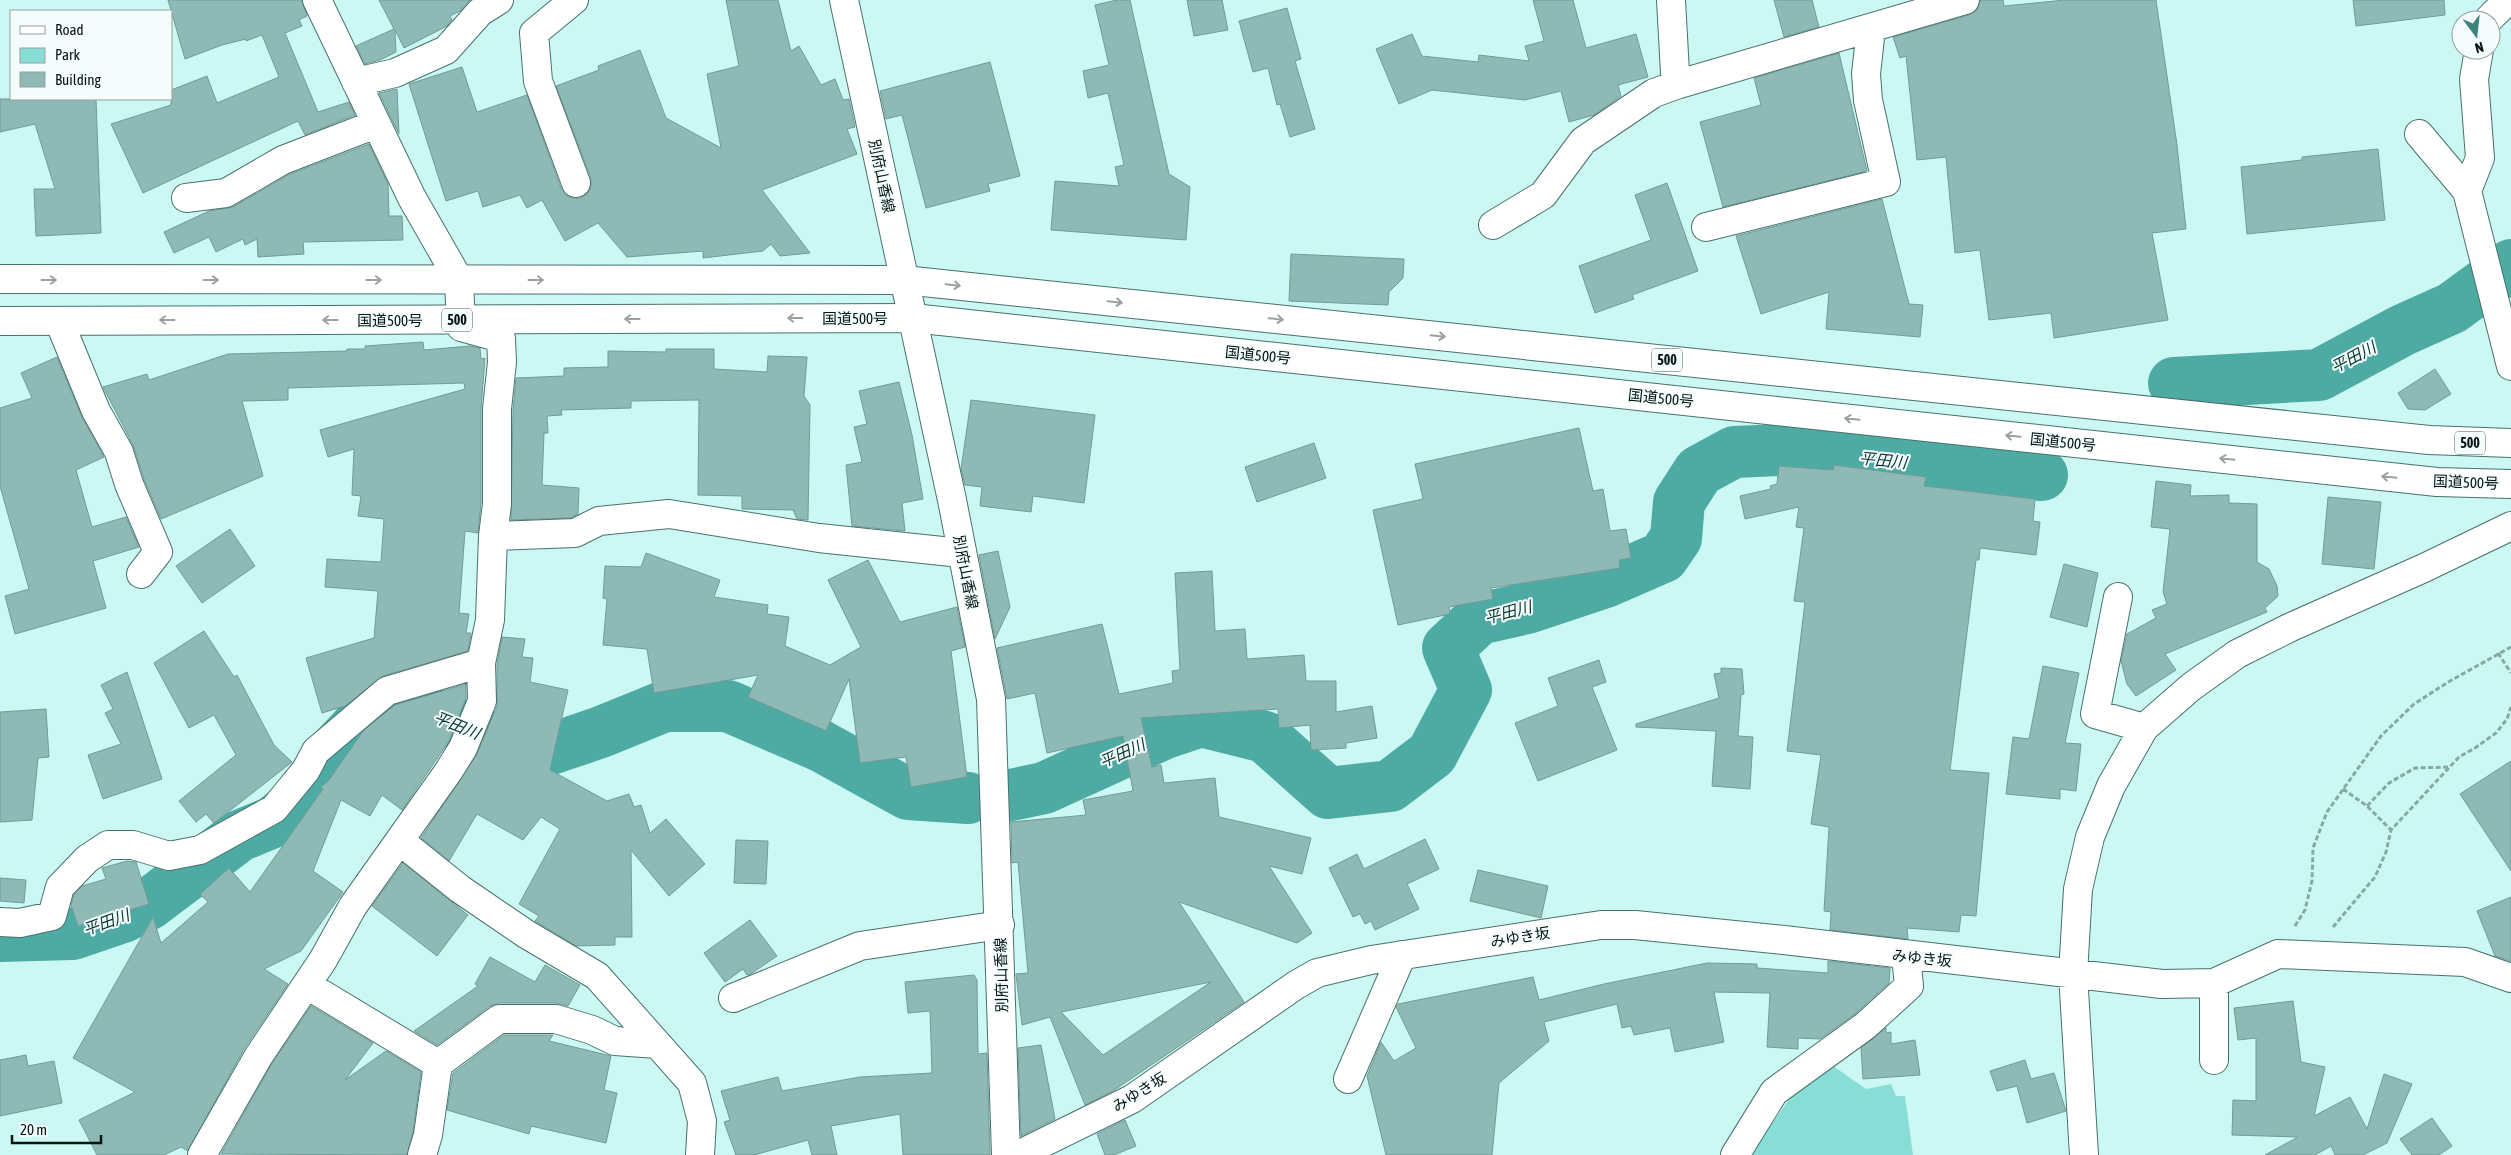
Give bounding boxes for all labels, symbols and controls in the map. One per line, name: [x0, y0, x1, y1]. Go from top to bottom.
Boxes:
legend: [10, 10, 172, 100]
north arrow: [2451, 10, 2501, 60]
text: Road: [55, 21, 84, 38]
text: N: [2473, 39, 2485, 56]
text: Park: [55, 46, 80, 63]
text: Building: [55, 71, 101, 88]
street label: 別府山香線: [866, 138, 898, 214]
one-way arrow: [40, 275, 56, 285]
one-way arrow: [202, 275, 219, 285]
one-way arrow: [365, 275, 381, 285]
one-way arrow: [528, 275, 544, 285]
one-way arrow: [945, 280, 961, 290]
one-way arrow: [1106, 297, 1122, 307]
road number: 500: [442, 308, 472, 332]
street label: 国道500号: [822, 310, 888, 327]
street label: 国道500号: [357, 312, 423, 329]
one-way arrow: [787, 313, 803, 323]
one-way arrow: [624, 314, 640, 324]
one-way arrow: [1268, 314, 1284, 324]
one-way arrow: [159, 315, 176, 325]
one-way arrow: [322, 315, 338, 325]
one-way arrow: [1430, 331, 1446, 341]
water label: 平田川: [2328, 337, 2380, 376]
street label: 国道500号: [1224, 343, 1292, 367]
road number: 500: [1652, 348, 1682, 372]
street label: 国道500号: [1627, 386, 1695, 410]
one-way arrow: [1844, 414, 1860, 424]
street label: 国道500号: [2029, 430, 2097, 454]
one-way arrow: [2006, 431, 2022, 441]
road number: 500: [2455, 432, 2485, 454]
water label: 平田川: [1858, 449, 1910, 472]
one-way arrow: [2219, 454, 2235, 464]
one-way arrow: [2381, 472, 2397, 481]
street label: 国道500号: [2433, 472, 2499, 492]
street label: 別府山香線: [950, 534, 982, 610]
water label: 平田川: [1482, 597, 1535, 627]
water label: 平田川: [431, 708, 484, 743]
water label: 平田川: [1096, 734, 1149, 771]
water label: 平田川: [80, 905, 134, 939]
street label: みゆき坂: [1489, 924, 1551, 950]
street label: 別府山香線: [992, 937, 1010, 1013]
street label: みゆき坂: [1891, 946, 1953, 970]
street label: みゆき坂: [1109, 1069, 1169, 1115]
scale bar: [12, 1112, 101, 1144]
text: 20 m: [20, 1121, 47, 1138]

